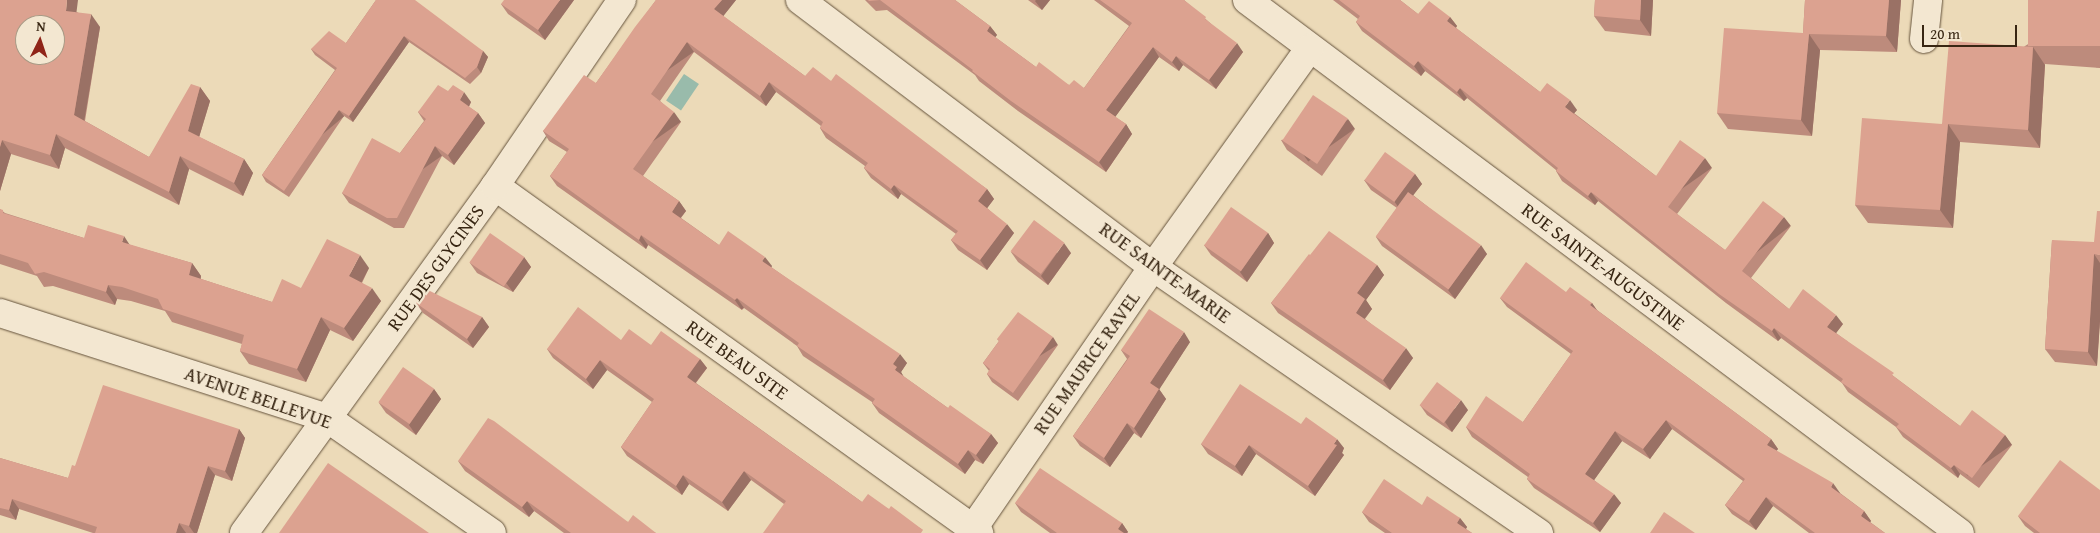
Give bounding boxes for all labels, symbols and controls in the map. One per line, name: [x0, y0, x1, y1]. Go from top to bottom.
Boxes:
north arrow: [15, 15, 65, 65]
scale bar: [1925, 15, 2020, 47]
text: N: [36, 16, 46, 36]
text: 20 m: [1930, 23, 1960, 44]
street label: RUE SAINTE-AUGUSTINE: [1517, 198, 1689, 336]
street label: RUE DES GLYCINES: [383, 201, 489, 335]
street label: RUE SAINTE-MARIE: [1095, 218, 1235, 328]
street label: RUE MAURICE RAVEL: [1029, 287, 1145, 439]
street label: RUE BEAU SITE: [682, 315, 792, 405]
street label: AVENUE BELLEVUE: [182, 362, 334, 434]

